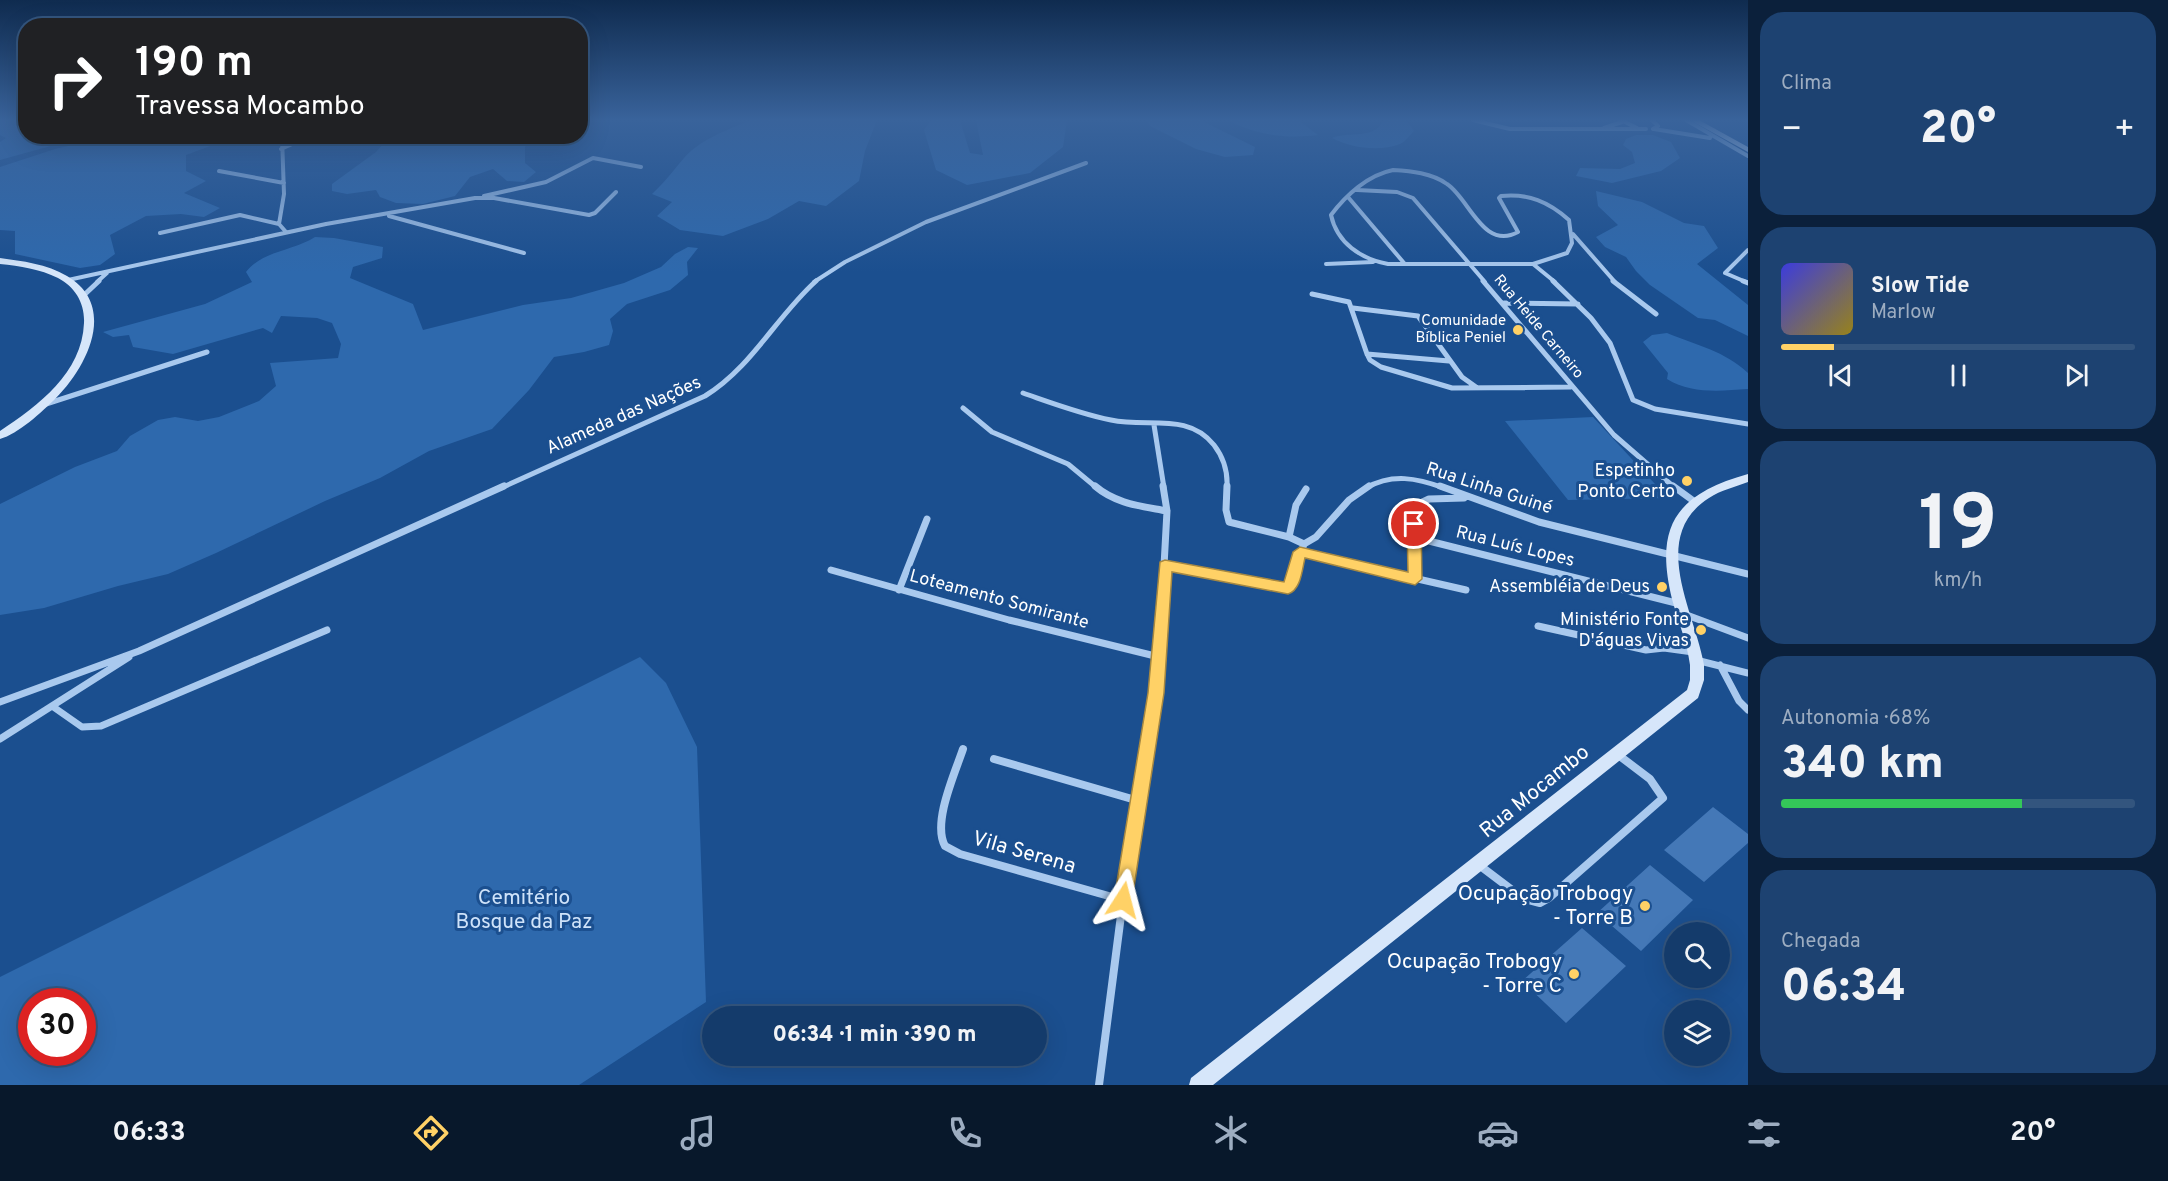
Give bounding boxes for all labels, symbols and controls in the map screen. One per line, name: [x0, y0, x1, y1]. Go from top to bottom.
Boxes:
text: 190 m: [135, 38, 253, 91]
icon: right: [36, 42, 114, 120]
text: Clima: [1781, 71, 1832, 97]
text: Travessa Mocambo: [135, 90, 365, 124]
text: 20°: [1920, 102, 1996, 159]
text: −: [1781, 110, 1802, 152]
text: +: [2114, 110, 2135, 152]
street label: Rua Heide Carneiro: [1489, 271, 1587, 383]
text: Slow Tide: [1871, 273, 1970, 300]
text: Marlow: [1871, 300, 1935, 326]
place label: Comunidade Bíblica Peniel: [1415, 312, 1506, 348]
marker: Comunidade Bíblica Peniel: [1511, 323, 1525, 337]
icon: previous: [1824, 359, 1857, 392]
icon: pause: [1942, 359, 1975, 392]
icon: next: [2060, 359, 2093, 392]
street label: Alameda das Nações: [543, 371, 705, 461]
street label: Rua Linha Guiné: [1423, 458, 1555, 520]
place label: Espetinho Ponto Certo: [1577, 460, 1675, 504]
marker: Espetinho Ponto Certo: [1680, 474, 1694, 488]
text: 19: [1918, 479, 1998, 578]
pin: [1388, 498, 1439, 549]
icon: arrive: [1397, 507, 1430, 540]
street label: Rua Luís Lopes: [1453, 521, 1577, 573]
street label: Loteamento Somirante: [907, 565, 1091, 635]
text: km/h: [1934, 568, 1982, 594]
place label: Assembléia de Deus: [1489, 576, 1650, 599]
marker: Assembléia de Deus: [1655, 580, 1669, 594]
place label: Ministério Fonte D'águas Vivas: [1560, 609, 1689, 653]
marker: Ministério Fonte D'águas Vivas: [1694, 623, 1708, 637]
text: Autonomia · 68%: [1781, 706, 1930, 732]
text: 340 km: [1781, 737, 1944, 794]
street label: Rua Mocambo: [1474, 739, 1596, 845]
street label: Vila Serena: [969, 825, 1079, 881]
position arrow: [1091, 868, 1155, 932]
place label: Ocupação Trobogy - Torre B: [1458, 881, 1633, 932]
park label: Cemitério Bosque da Paz: [455, 885, 593, 936]
marker: Ocupação Trobogy - Torre B: [1638, 899, 1652, 913]
map controls: [1664, 922, 1730, 1066]
button: search: [1664, 922, 1730, 988]
text: Chegada: [1781, 929, 1861, 955]
place label: Ocupação Trobogy - Torre C: [1387, 949, 1562, 1000]
text: 06:34: [1781, 960, 1906, 1017]
marker: Ocupação Trobogy - Torre C: [1567, 967, 1581, 981]
speed limit sign: 30: [18, 988, 96, 1066]
button: layers: [1664, 1000, 1730, 1066]
text: 06:34 · 1 min · 390 m: [772, 1022, 977, 1049]
icon: directions: [410, 1112, 452, 1154]
icon: music: [677, 1112, 719, 1154]
icon: phone: [944, 1112, 986, 1154]
icon: climate: [1210, 1112, 1252, 1154]
icon: car: [1477, 1112, 1519, 1154]
icon: filters: [1743, 1112, 1785, 1154]
text: 06:33: [112, 1116, 186, 1150]
text: 20°: [2010, 1116, 2056, 1150]

